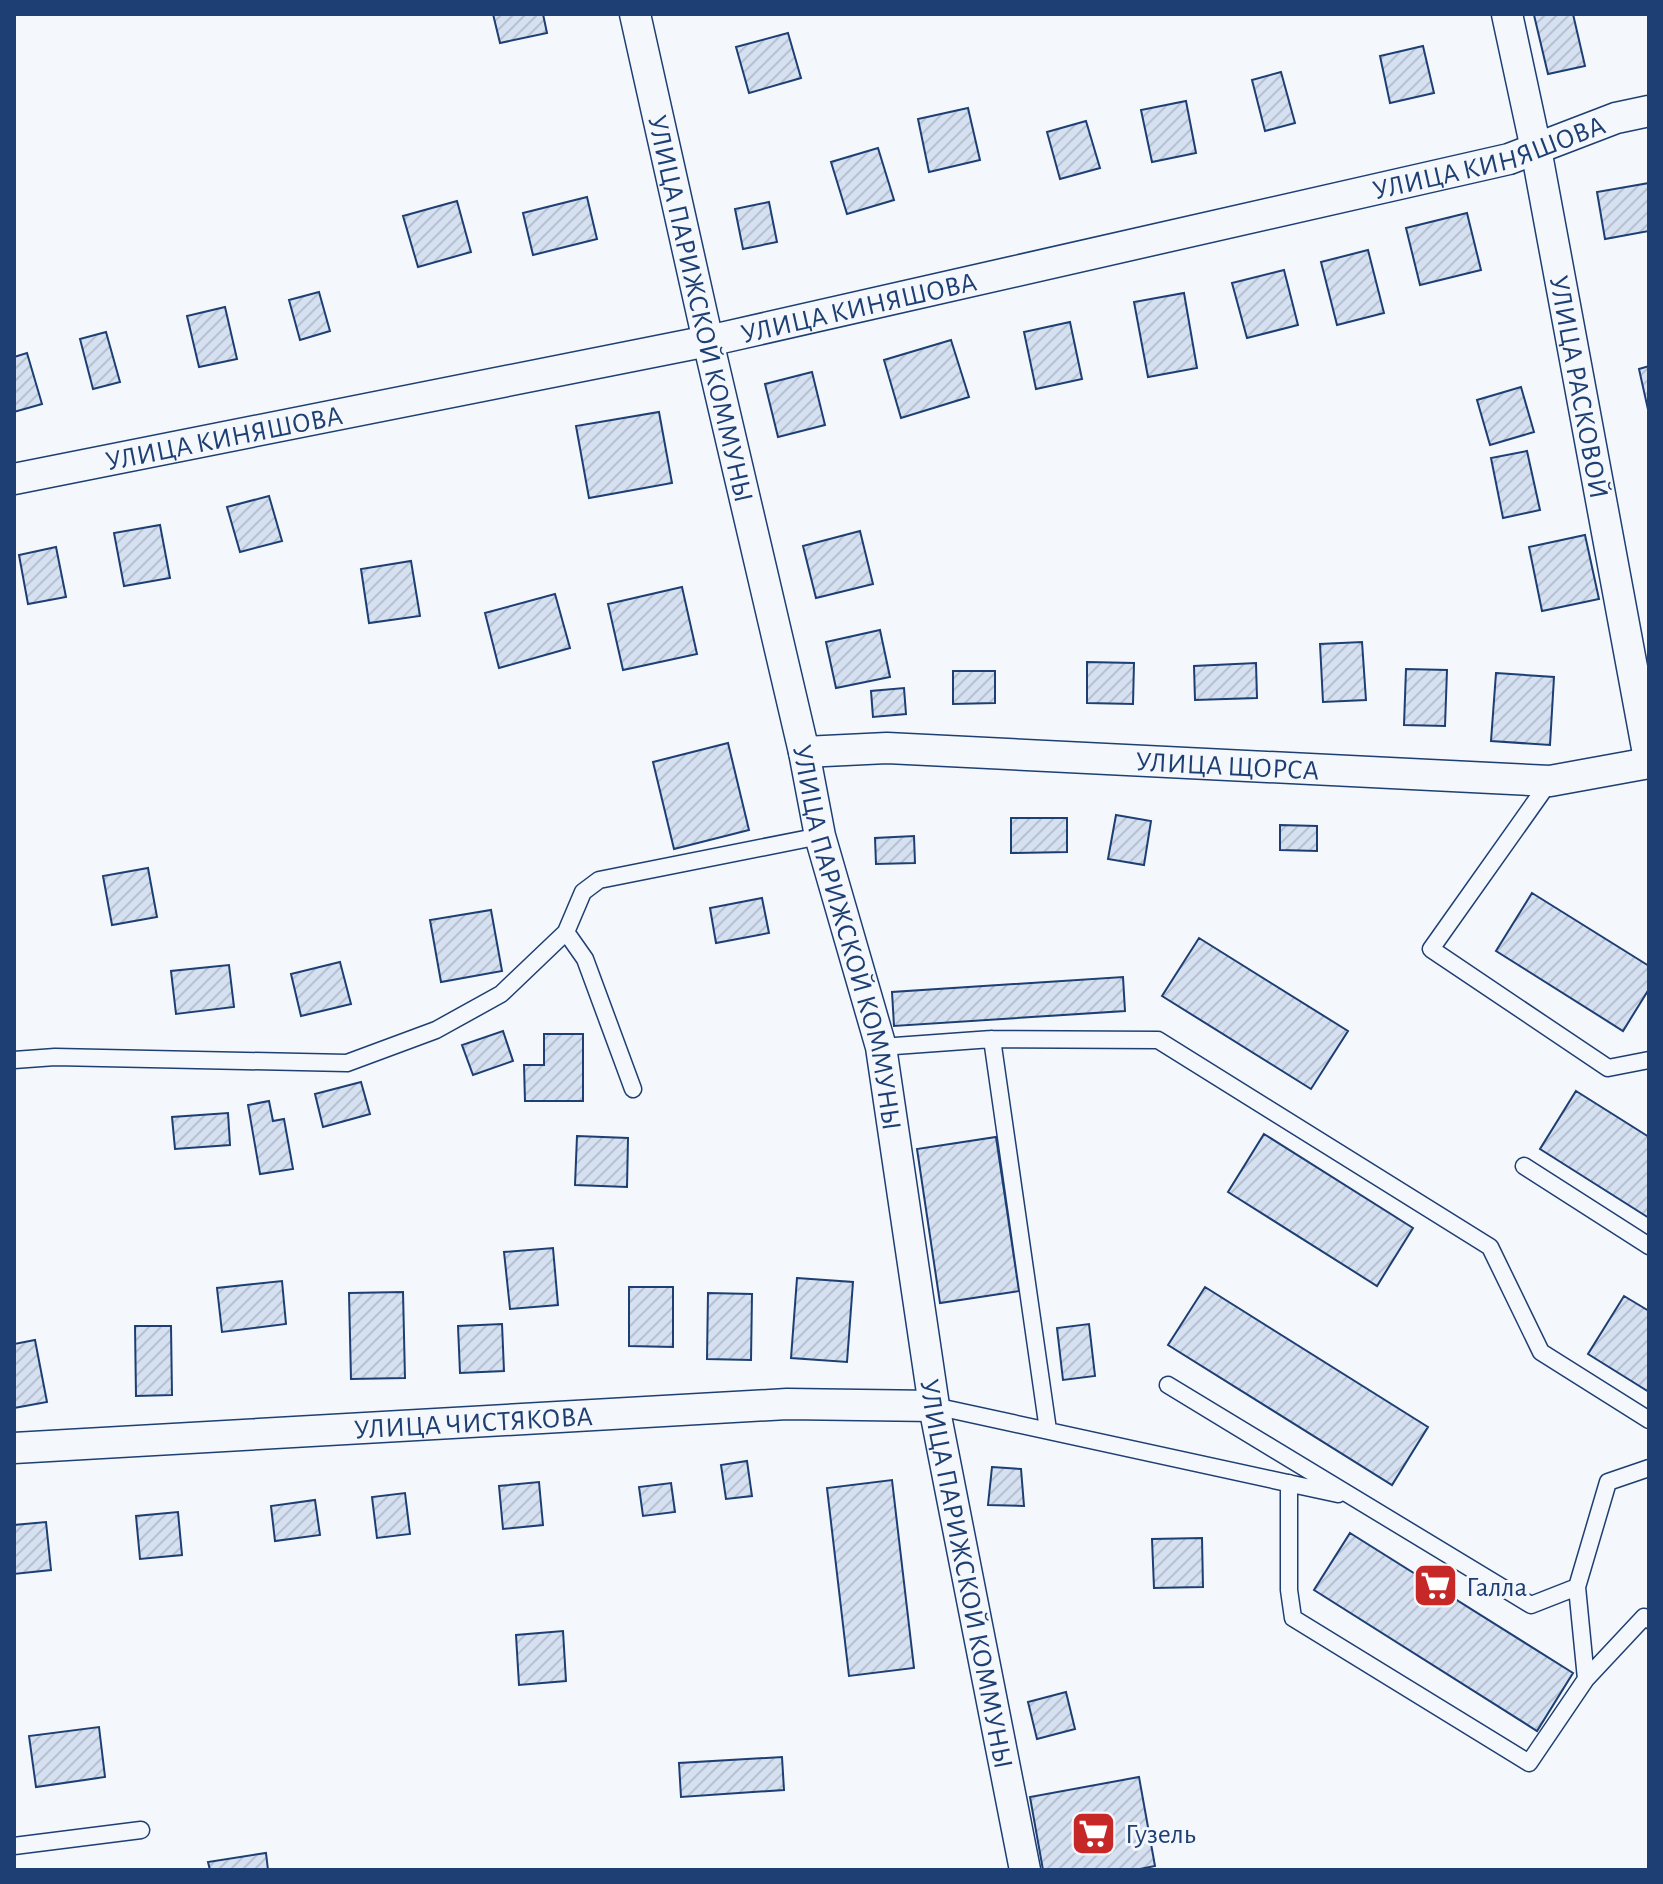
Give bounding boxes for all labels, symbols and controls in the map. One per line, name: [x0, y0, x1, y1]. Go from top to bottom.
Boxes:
street label: УЛИЦА КИНЯШОВА: [1370, 112, 1609, 205]
street label: УЛИЦА ПАРИЖСКОЙ КОММУНЫ: [642, 113, 757, 505]
street label: УЛИЦА КИНЯШОВА: [739, 268, 979, 349]
street label: УЛИЦА РАСКОВОЙ: [1544, 273, 1613, 501]
street label: УЛИЦА КИНЯШОВА: [104, 402, 345, 476]
street label: УЛИЦА ПАРИЖСКОЙ КОММУНЫ: [787, 743, 905, 1132]
street label: УЛИЦА ЩОРСА: [1135, 748, 1320, 785]
street label: УЛИЦА ПАРИЖСКОЙ КОММУНЫ: [914, 1377, 1017, 1771]
street label: УЛИЦА ЧИСТЯКОВА: [353, 1403, 594, 1445]
supermarket icon: Галла: [1411, 1562, 1459, 1610]
place label: Галла: [1466, 1574, 1528, 1602]
supermarket icon: Гузель: [1070, 1809, 1118, 1857]
place label: Гузель: [1125, 1821, 1196, 1849]

